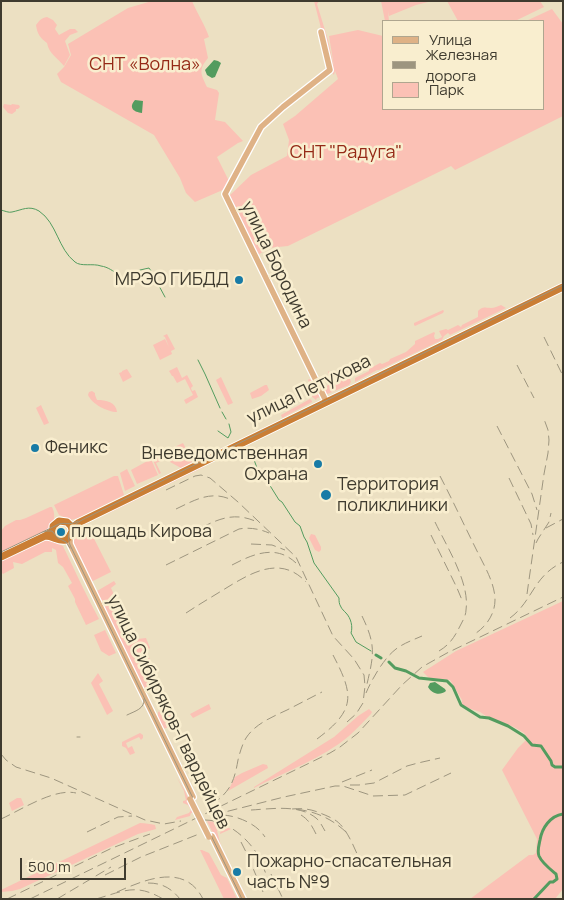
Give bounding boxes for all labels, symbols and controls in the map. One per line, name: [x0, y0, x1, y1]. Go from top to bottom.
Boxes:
legend: [382, 20, 544, 110]
text: Улица: [429, 29, 472, 50]
text: Железная дорога: [426, 44, 497, 86]
park label: СНТ «Волна»: [89, 54, 201, 76]
text: Парк: [429, 79, 464, 100]
park label: СНТ "Радуга": [290, 142, 402, 164]
street label: улица Бородина: [236, 198, 316, 332]
place label: МРЭО ГИБДД: [115, 269, 229, 291]
marker: МРЭО ГИБДД: [233, 274, 245, 286]
street label: улица Петухова: [244, 351, 374, 429]
place label: Феникс: [45, 437, 108, 459]
marker: Феникс: [29, 442, 41, 454]
place label: Вневедомственная Охрана: [142, 443, 308, 486]
marker: Вневедомственная Охрана: [312, 458, 324, 470]
place label: Территория поликлиники: [337, 474, 448, 516]
marker: Территория поликлиники: [319, 488, 333, 502]
place label: площадь Кирова: [71, 521, 212, 543]
marker: площадь Кирова: [55, 526, 67, 538]
street label: улица Сибиряков-Гвардейцев: [102, 591, 234, 833]
scale bar: [22, 848, 129, 880]
place label: Пожарно-спасательная часть №9: [247, 851, 452, 894]
text: 500 m: [28, 856, 71, 877]
marker: Пожарно-спасательная часть №9: [231, 866, 243, 878]

